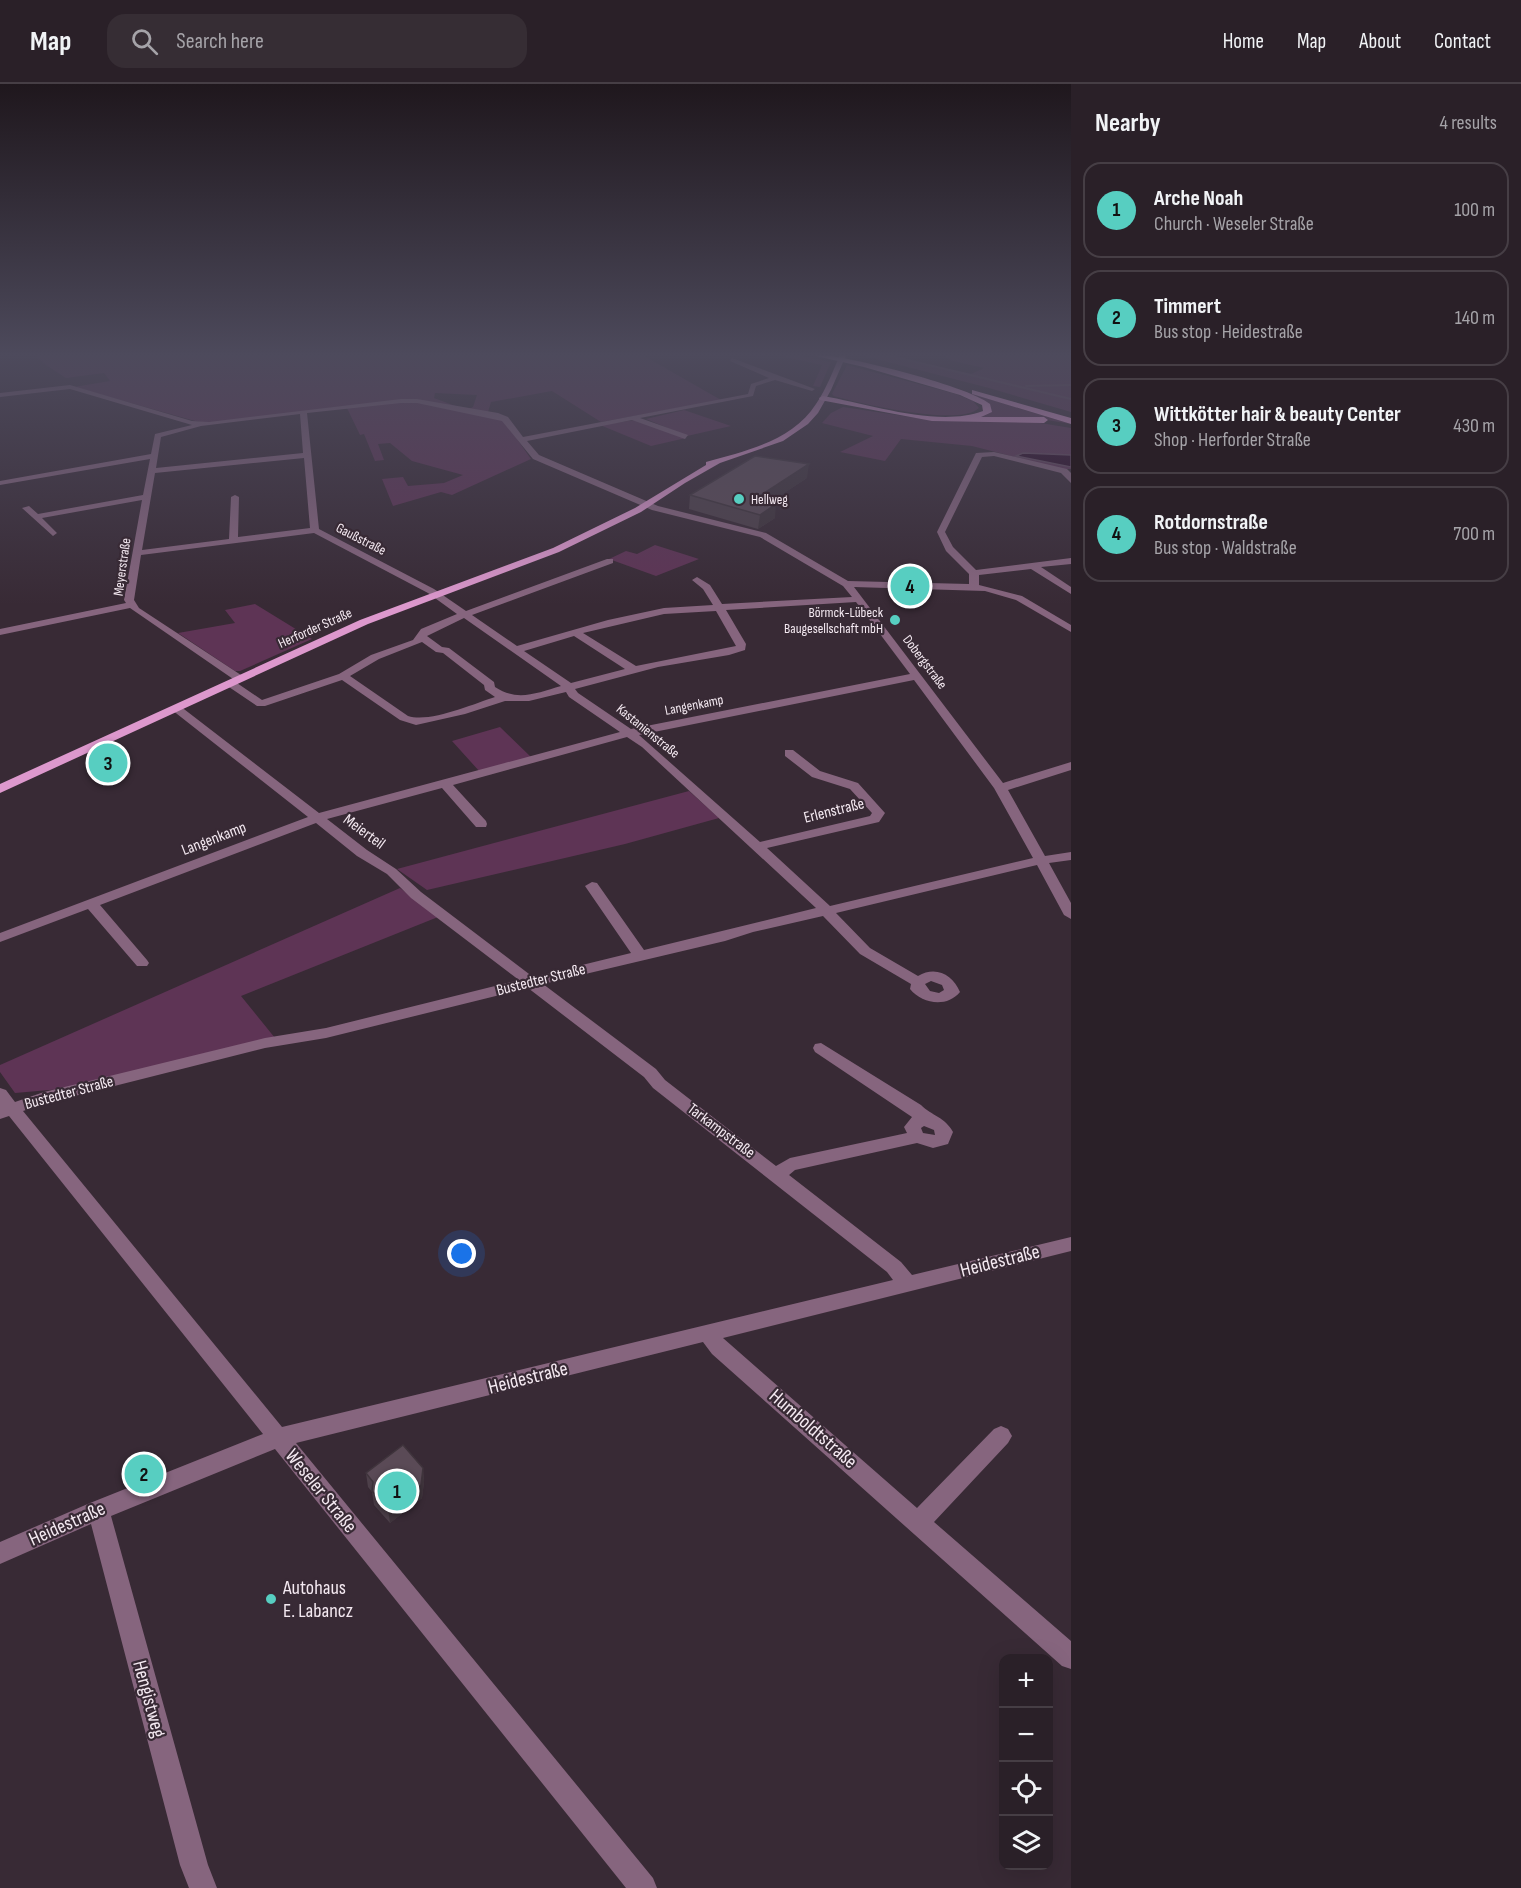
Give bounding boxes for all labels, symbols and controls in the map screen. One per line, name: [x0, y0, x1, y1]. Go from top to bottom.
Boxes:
search box: [107, 14, 527, 68]
text: Map: [30, 25, 71, 58]
icon: search: [128, 25, 161, 58]
text: Search here: [176, 28, 264, 55]
text: Home: [1223, 29, 1264, 54]
text: Map: [1297, 29, 1326, 54]
text: About: [1359, 29, 1401, 54]
text: Contact: [1434, 29, 1491, 54]
text: Nearby: [1095, 108, 1161, 139]
text: 4 results: [1440, 111, 1497, 135]
text: Arche Noah: [1154, 185, 1243, 212]
text: 1: [1113, 198, 1120, 222]
text: 100 m: [1454, 198, 1495, 222]
text: Church · Weseler Straße: [1154, 212, 1314, 236]
text: Timmert: [1154, 293, 1221, 320]
text: 2: [1112, 306, 1121, 330]
text: 140 m: [1455, 306, 1495, 330]
text: Bus stop · Heidestraße: [1154, 320, 1303, 344]
text: Wittkötter hair & beauty Center: [1154, 401, 1401, 428]
text: 3: [1112, 414, 1121, 438]
text: 430 m: [1453, 414, 1495, 438]
text: Shop · Herforder Straße: [1154, 428, 1311, 452]
place label: Hellweg: [751, 491, 788, 508]
marker: Hellweg: [732, 492, 746, 506]
text: Rotdornstraße: [1154, 509, 1268, 536]
street label: Gaußstraße: [333, 519, 389, 559]
text: 4: [1112, 522, 1121, 546]
text: 700 m: [1453, 522, 1495, 546]
text: Bus stop · Waldstraße: [1154, 536, 1297, 560]
street label: Meyerstraße: [110, 537, 134, 597]
pin: 4: [890, 564, 930, 608]
street label: Herforder Straße: [275, 604, 355, 652]
place label: Börmck-Lübeck Baugesellschaft mbH: [784, 604, 884, 637]
marker: Börmck-Lübeck Baugesellschaft mbH: [888, 613, 902, 627]
street label: Dobergstraße: [899, 632, 951, 692]
street label: Langenkamp: [663, 691, 725, 719]
street label: Kastanienstraße: [613, 700, 683, 762]
pin: 3: [88, 740, 128, 786]
street label: Erlenstraße: [802, 794, 866, 828]
street label: Meierteil: [339, 810, 389, 854]
street label: Langenkamp: [179, 818, 249, 860]
street label: Bustedter Straße: [495, 960, 587, 1000]
street label: Bustedter Straße: [23, 1072, 115, 1114]
street label: Tarkampstraße: [683, 1099, 759, 1163]
your location: [447, 1239, 476, 1268]
street label: Heidestraße: [958, 1240, 1042, 1282]
street label: Heidestraße: [486, 1357, 570, 1399]
street label: Humboldtstraße: [764, 1384, 862, 1474]
street label: Weseler Straße: [280, 1444, 362, 1538]
pin: 2: [124, 1452, 164, 1496]
pin: 1: [378, 1468, 416, 1514]
street label: Heidestraße: [25, 1497, 109, 1551]
place label: Autohaus E. Labancz: [282, 1576, 353, 1623]
marker: Autohaus E. Labancz: [264, 1592, 278, 1606]
map controls: [999, 1654, 1053, 1870]
button: +: [999, 1654, 1053, 1708]
street label: Hengistweg: [127, 1658, 171, 1740]
button: −: [999, 1708, 1053, 1762]
button: locate: [999, 1762, 1053, 1816]
button: layers: [999, 1816, 1053, 1870]

